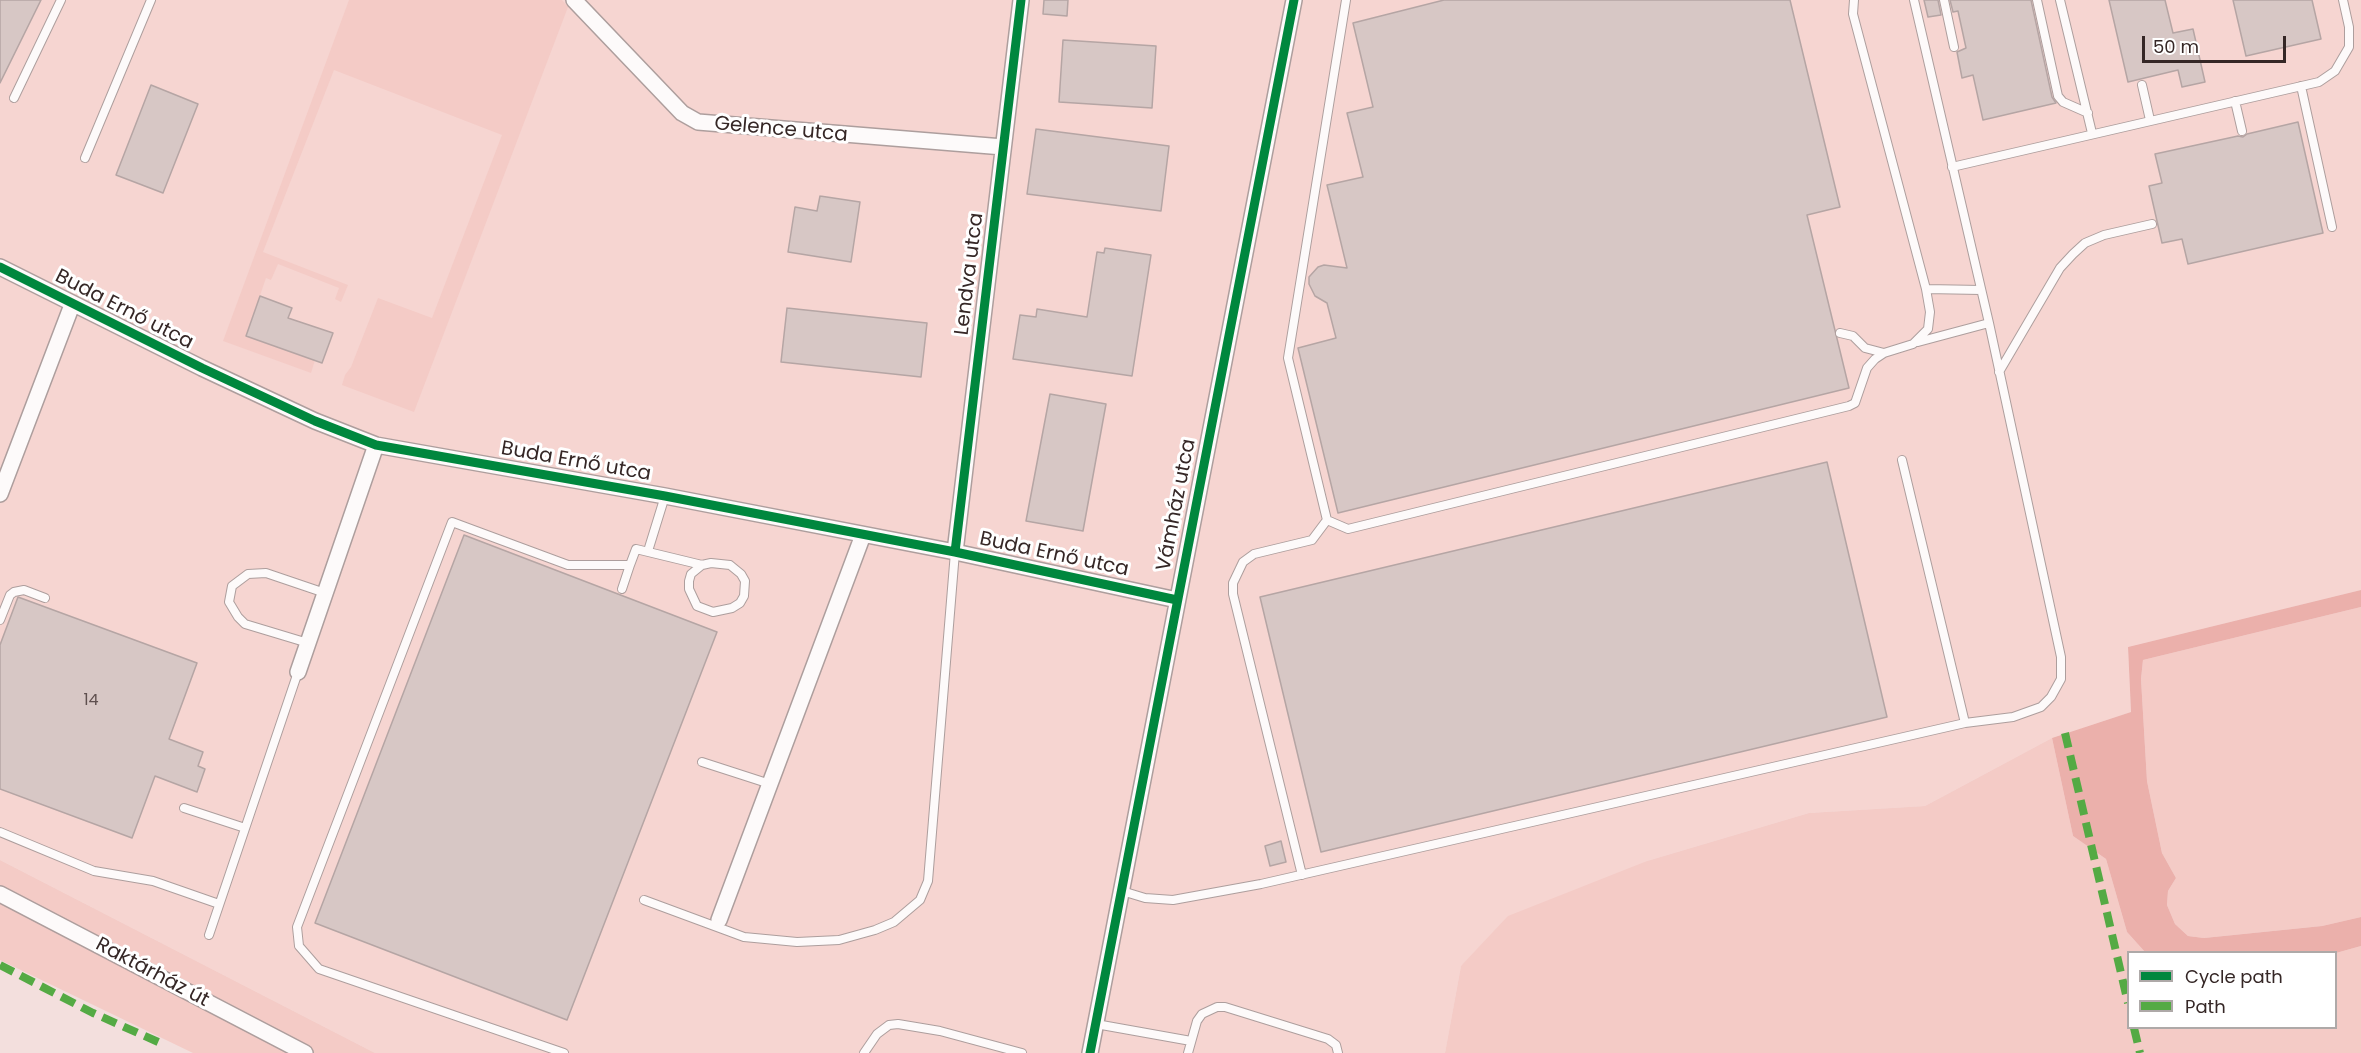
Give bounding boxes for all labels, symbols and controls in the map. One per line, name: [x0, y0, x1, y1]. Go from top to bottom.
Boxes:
scale bar: [2145, 24, 2289, 62]
text: 50 m: [2153, 34, 2199, 59]
street label: Gelence utca: [713, 112, 849, 148]
street label: Lendva utca: [951, 211, 989, 337]
street label: Buda Ernő utca: [51, 265, 197, 355]
street label: Buda Ernő utca: [499, 437, 653, 487]
street label: Vámház utca: [1152, 437, 1202, 573]
street label: Buda Ernő utca: [977, 527, 1131, 583]
house number: 14: [83, 691, 99, 711]
street label: Raktárház út: [91, 933, 213, 1013]
legend: [2127, 951, 2337, 1029]
text: Cycle path: [2185, 964, 2283, 989]
text: Path: [2185, 994, 2226, 1019]

